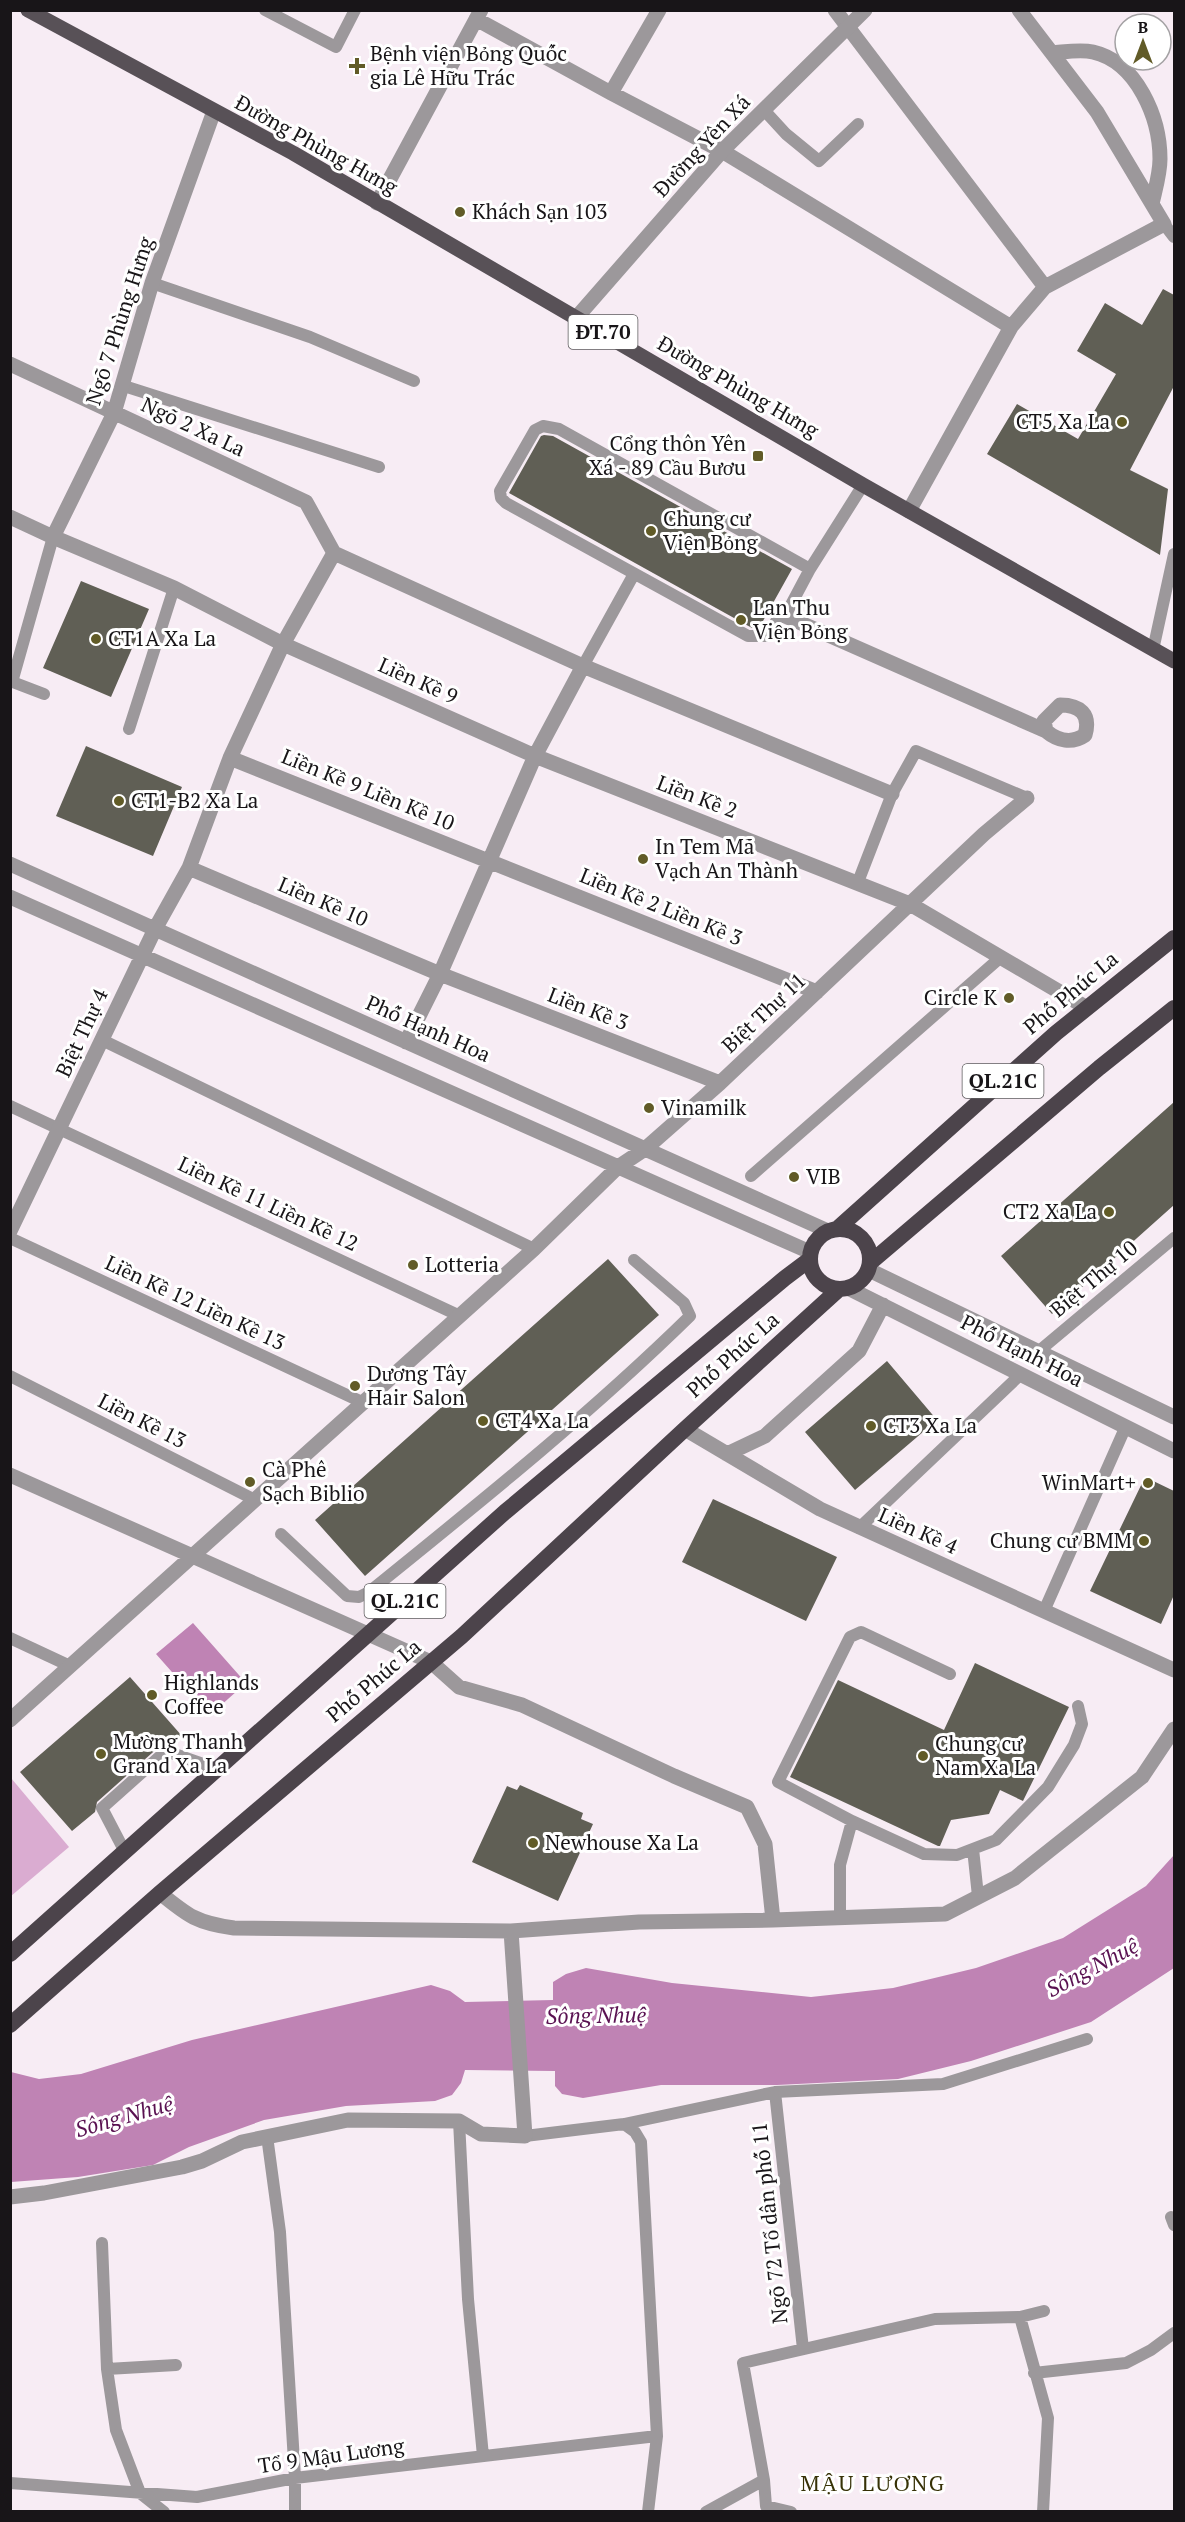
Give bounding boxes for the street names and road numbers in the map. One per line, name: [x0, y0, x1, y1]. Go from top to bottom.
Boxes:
street label: Đường Phùng Hưng: [230, 88, 404, 201]
street label: Đường Yên Xá: [647, 88, 756, 203]
street label: Ngõ 7 Phùng Hưng: [79, 232, 160, 408]
road number: ĐT.70: [568, 315, 638, 349]
street label: Đường Phùng Hưng: [653, 329, 825, 444]
street label: Ngõ 2 Xa La: [137, 390, 250, 462]
street label: Liền Kề 9: [374, 650, 462, 710]
street label: Liền Kề 9 Liền Kề 10: [278, 742, 459, 837]
street label: Liền Kề 2: [653, 768, 742, 824]
street label: Liền Kề 2 Liền Kề 3: [576, 861, 747, 951]
street label: Liền Kề 10: [274, 870, 373, 933]
street label: Phố Phúc La: [1017, 944, 1124, 1040]
street label: Biệt Thự 11: [715, 966, 812, 1059]
street label: Liền Kề 3: [544, 980, 633, 1036]
street label: Biệt Thự 4: [48, 983, 114, 1081]
street label: Phố Hạnh Hoa: [362, 988, 495, 1068]
road number: QL.21C: [962, 1064, 1044, 1098]
street label: Liền Kề 11 Liền Kề 12: [174, 1149, 363, 1257]
street label: Biệt Thự 10: [1044, 1234, 1143, 1323]
street label: Liền Kề 12 Liền Kề 13: [101, 1248, 290, 1356]
street label: Phố Phúc La: [680, 1305, 785, 1403]
street label: Phố Hạnh Hoa: [957, 1307, 1089, 1393]
street label: Liền Kề 13: [94, 1386, 191, 1454]
street label: Liền Kề 4: [874, 1500, 963, 1560]
road number: QL.21C: [364, 1584, 446, 1618]
street label: Phố Phúc La: [320, 1632, 427, 1728]
street label: Ngõ 72 Tổ dân phố 11: [745, 2121, 794, 2325]
street label: Tổ 9 Mậu Lương: [256, 2431, 407, 2479]

